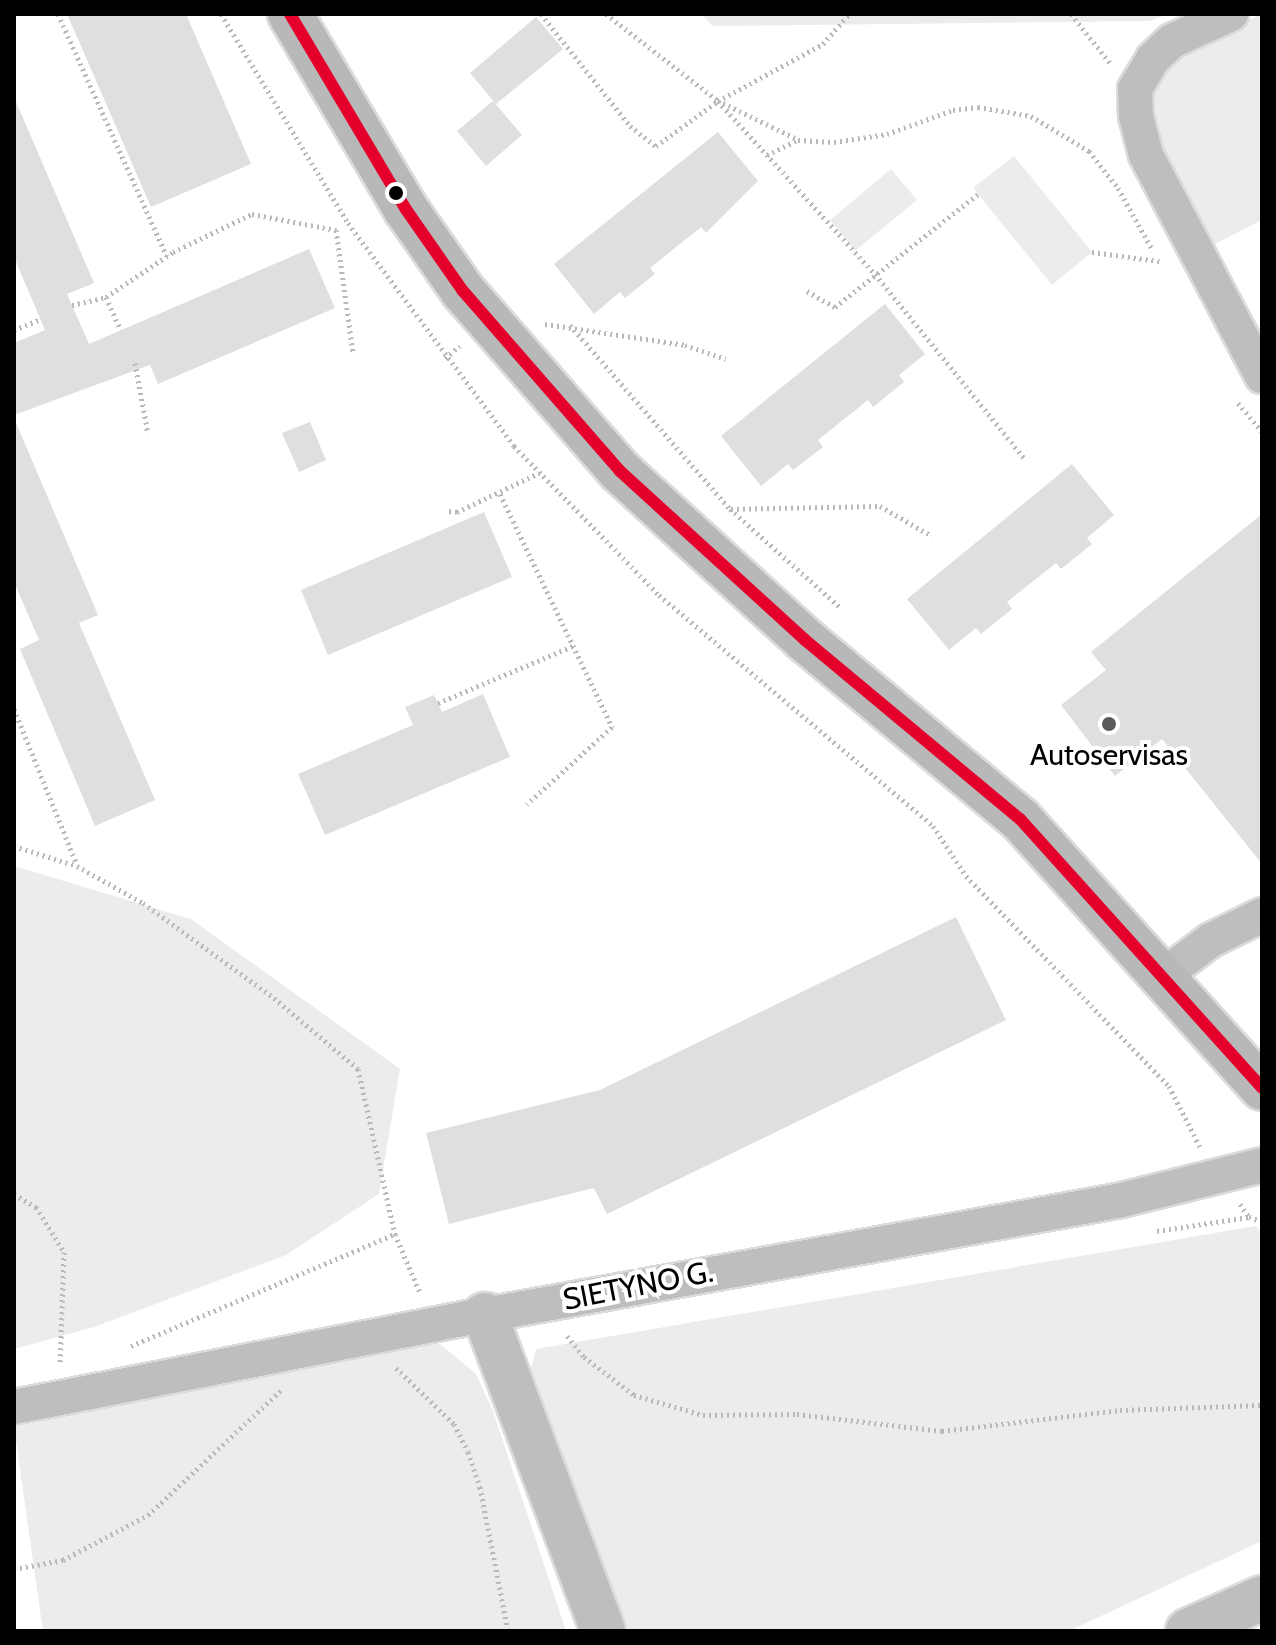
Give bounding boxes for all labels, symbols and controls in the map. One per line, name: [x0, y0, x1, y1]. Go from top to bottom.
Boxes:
unlabelled marker: [388, 185, 404, 201]
marker: Autoservisas: [1100, 715, 1118, 733]
place label: Autoservisas: [1030, 737, 1188, 773]
street label: SIETYNO G.: [560, 1254, 716, 1318]

